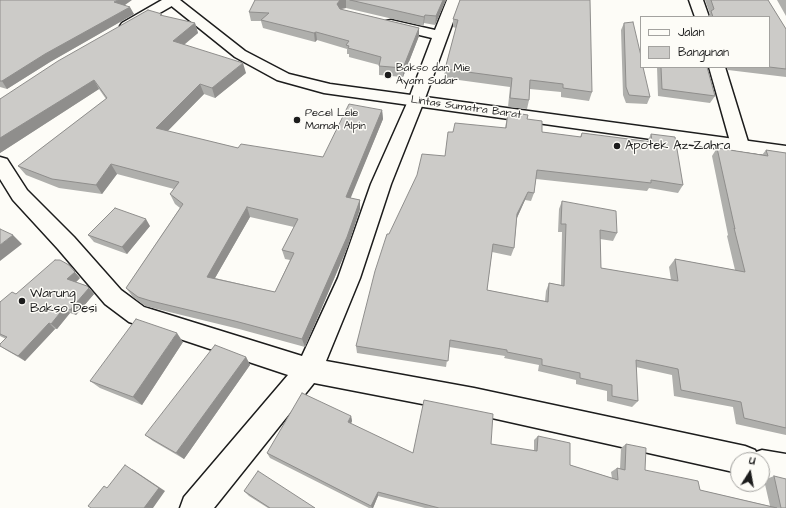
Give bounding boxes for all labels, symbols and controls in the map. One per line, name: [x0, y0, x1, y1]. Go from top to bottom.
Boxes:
legend: [640, 16, 770, 68]
text: Jalan: [678, 24, 704, 41]
text: Bangunan: [678, 44, 729, 61]
place label: Bakso dan Mie Ayam Sudar: [396, 62, 470, 88]
marker: Bakso dan Mie Ayam Sudar: [383, 70, 393, 80]
street label: Lintas Sumatra Barat: [410, 94, 522, 122]
place label: Pecel Lele Mamah Alpin: [305, 107, 366, 133]
marker: Pecel Lele Mamah Alpin: [292, 115, 302, 125]
place label: Apotek Az Zahra: [625, 138, 730, 154]
marker: Apotek Az Zahra: [612, 141, 622, 151]
place label: Warung Bakso Desi: [30, 286, 97, 317]
marker: Warung Bakso Desi: [17, 296, 27, 306]
north arrow: [730, 452, 770, 492]
text: U: [748, 453, 757, 469]

